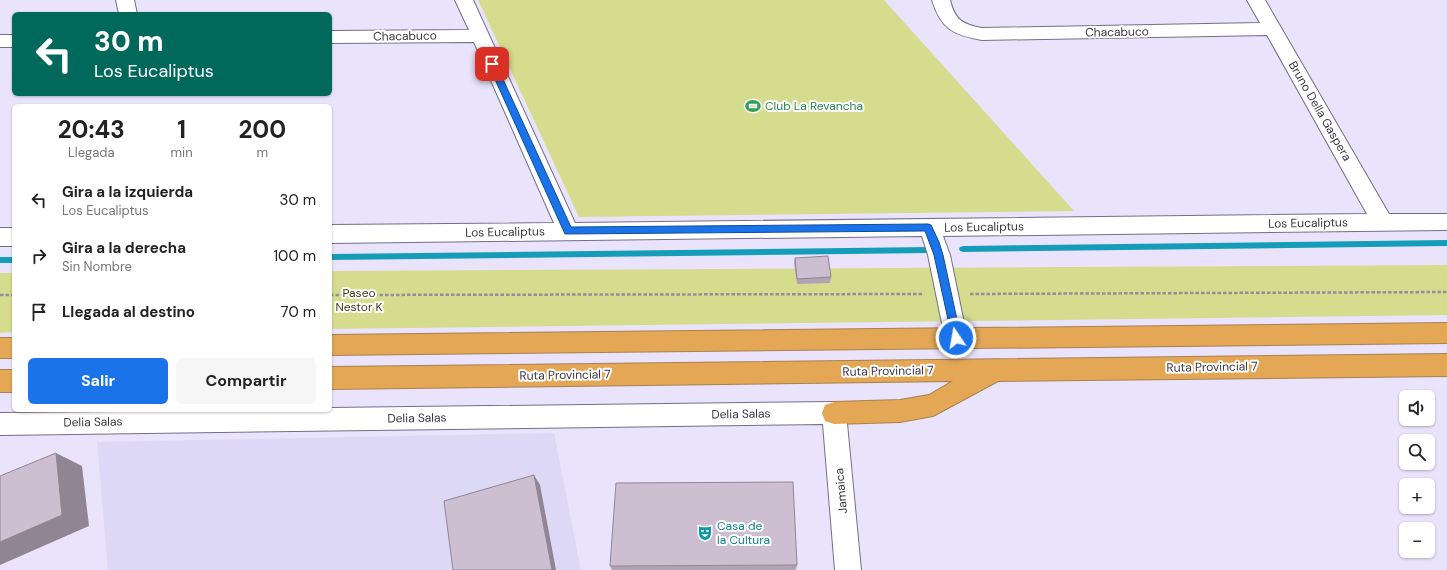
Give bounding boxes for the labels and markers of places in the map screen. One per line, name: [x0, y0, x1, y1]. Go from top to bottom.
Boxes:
pin: [475, 47, 509, 81]
sports icon: Club La Revancha: [744, 97, 762, 115]
place label: Club La Revancha: [765, 98, 863, 114]
place label: Casa de la Cultura: [717, 518, 770, 548]
theatre icon: Casa de la Cultura: [696, 524, 714, 542]

